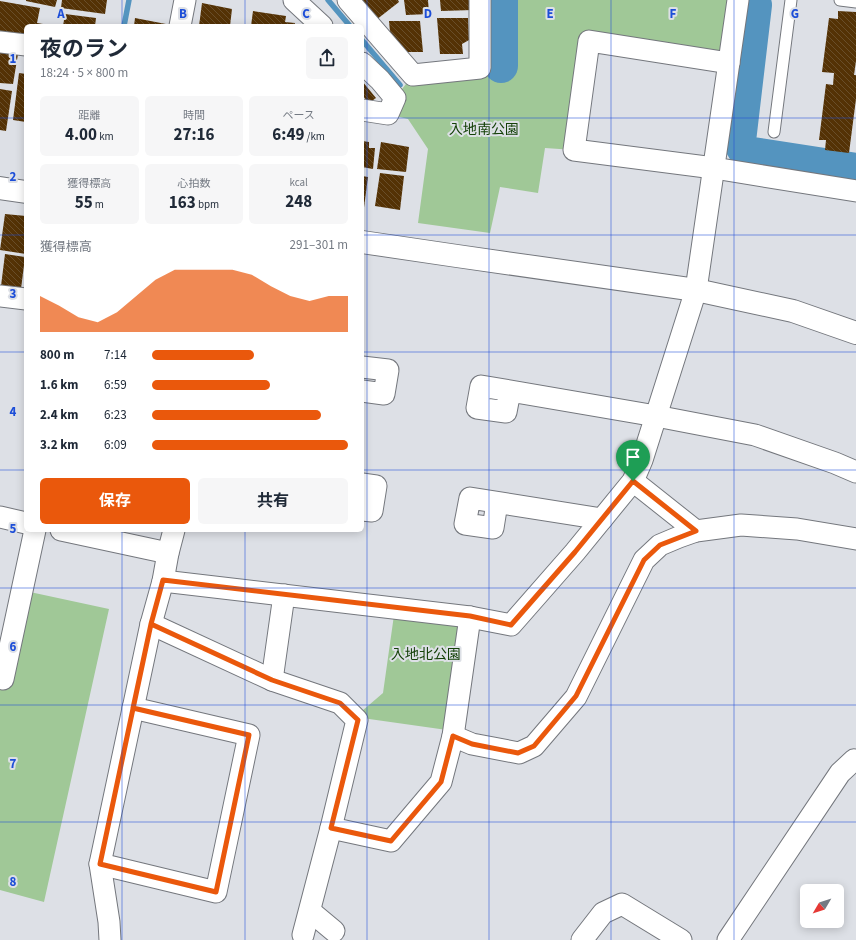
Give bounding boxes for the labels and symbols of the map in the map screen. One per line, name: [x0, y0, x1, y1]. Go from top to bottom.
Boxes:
text: A: [56, 5, 65, 23]
text: B: [179, 5, 187, 23]
text: C: [302, 5, 310, 23]
text: D: [424, 5, 432, 23]
text: E: [546, 5, 554, 23]
text: F: [670, 5, 677, 23]
text: G: [791, 5, 799, 23]
text: 1: [10, 50, 17, 68]
park label: 入地南公園: [449, 120, 519, 140]
text: 2: [10, 168, 17, 186]
text: 3: [10, 285, 17, 303]
text: 4: [10, 403, 17, 421]
pin: [616, 440, 650, 481]
text: 5: [10, 520, 17, 538]
text: 6: [10, 638, 17, 656]
park label: 入地北公園: [391, 645, 461, 665]
text: 7: [10, 755, 17, 773]
text: 8: [10, 873, 17, 891]
north arrow: [800, 884, 844, 928]

